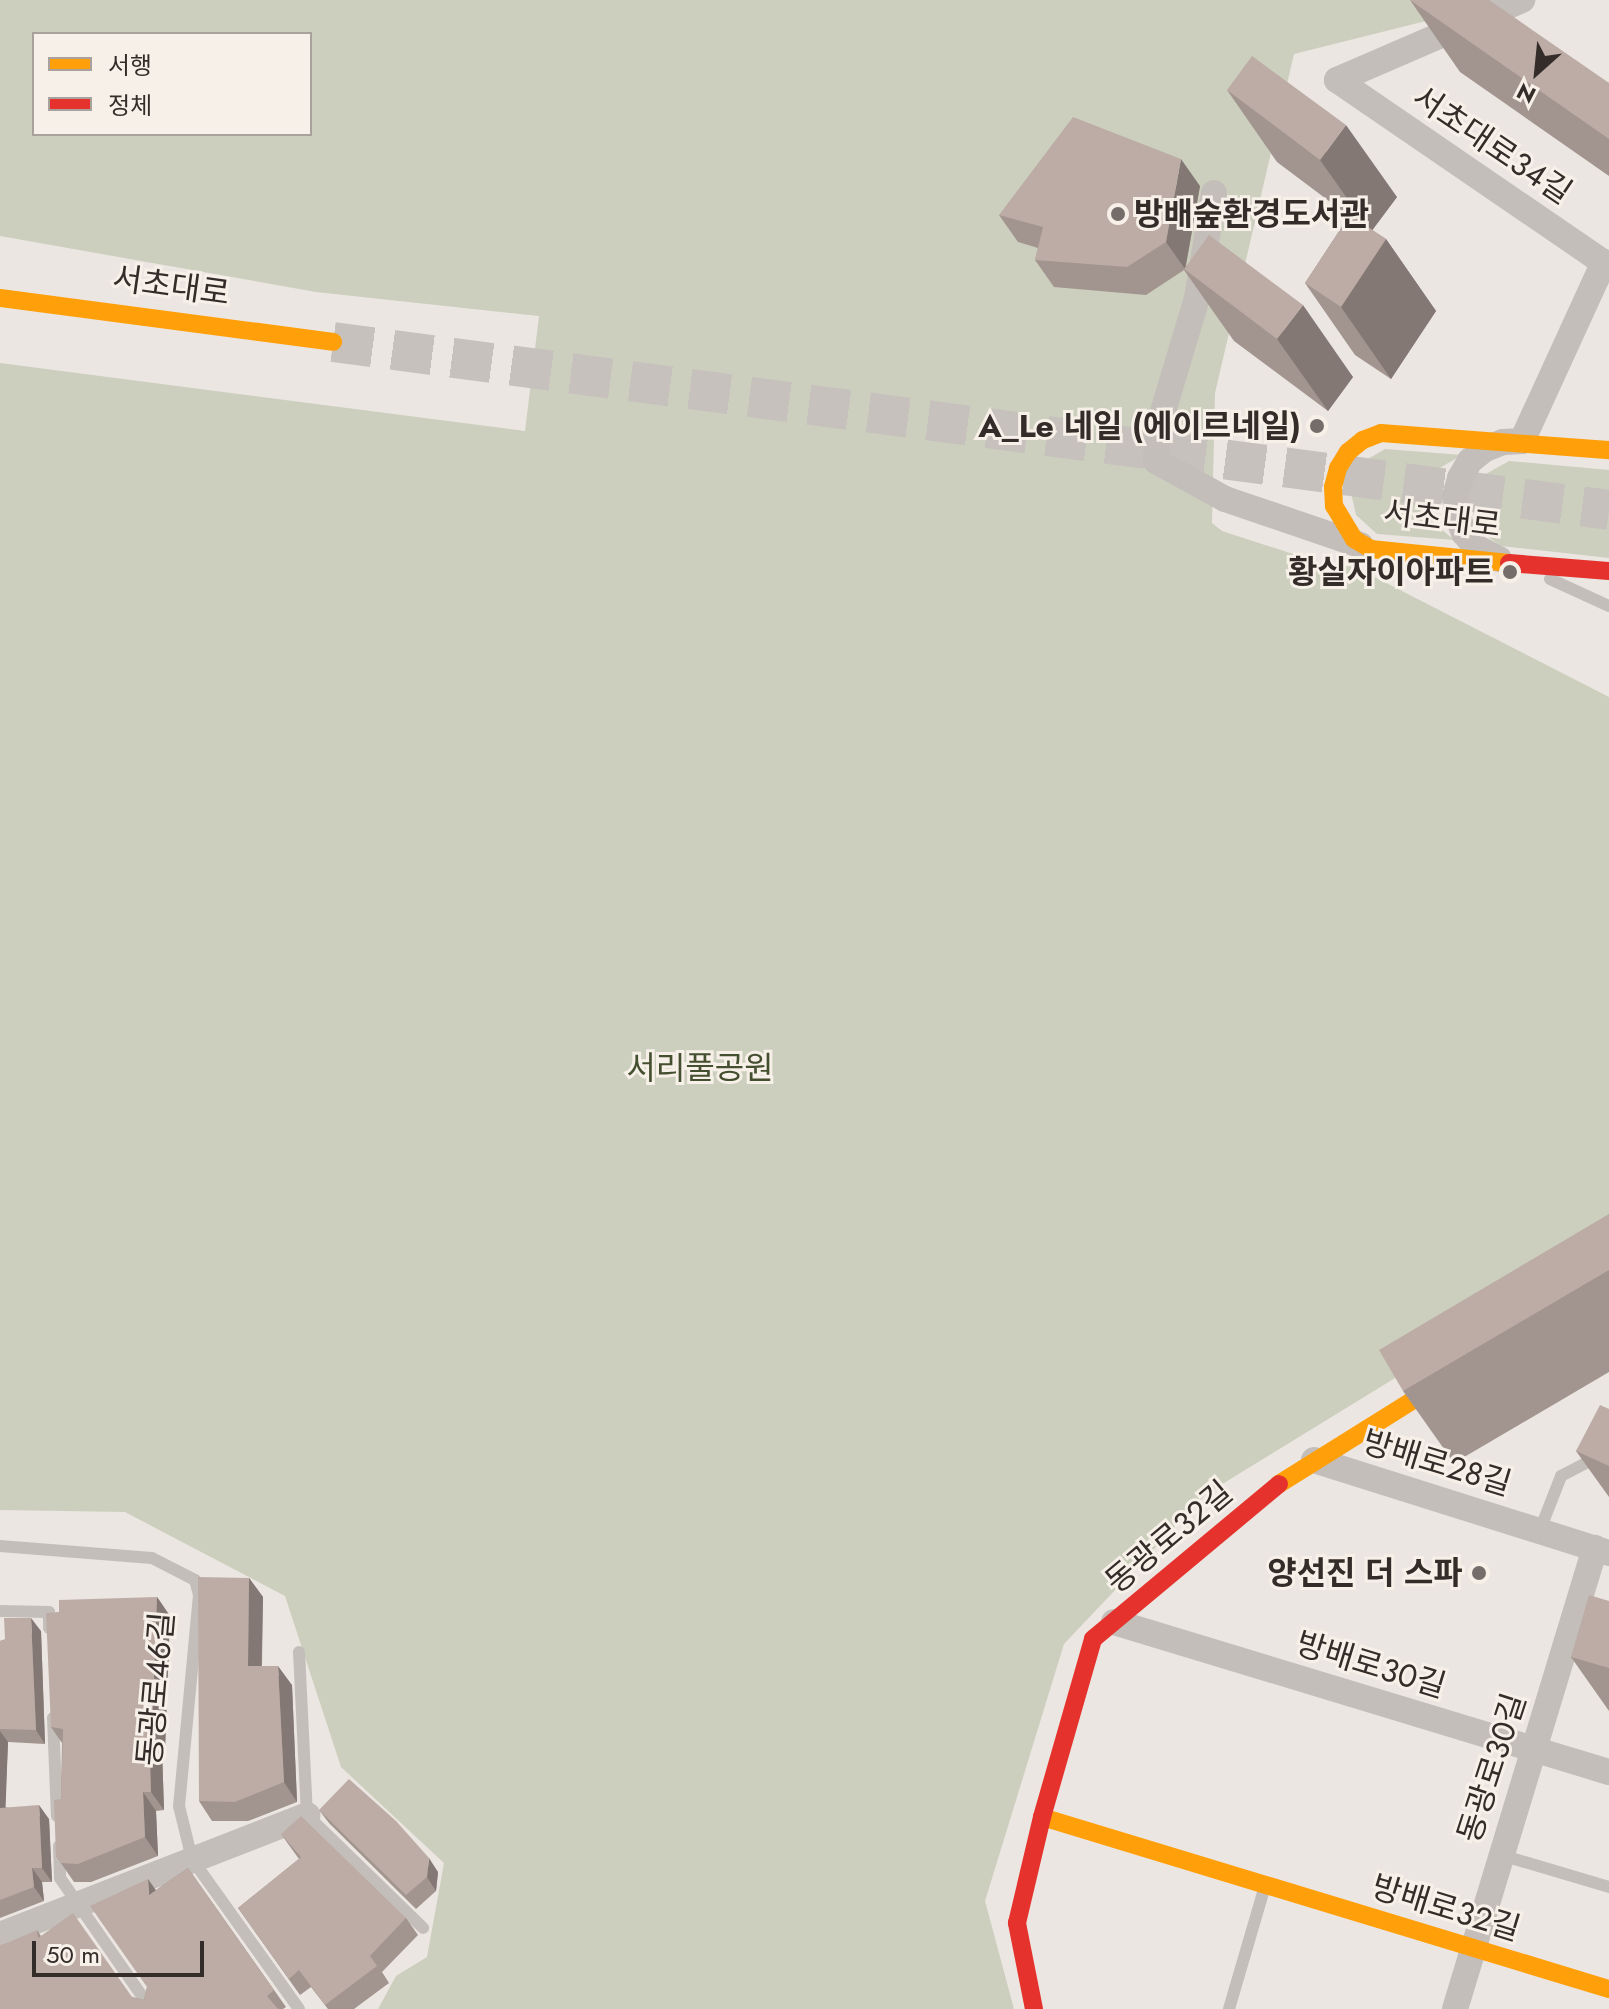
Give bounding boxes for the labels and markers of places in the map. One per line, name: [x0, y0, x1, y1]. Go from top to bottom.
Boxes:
place label: 방배숲환경도서관: [1134, 195, 1370, 233]
marker: 방배숲환경도서관: [1109, 205, 1127, 223]
place label: A_Le 네일 (에이르네일): [978, 407, 1301, 445]
marker: A_Le 네일 (에이르네일): [1308, 417, 1326, 435]
place label: 황실자이아파트: [1288, 553, 1494, 591]
marker: 황실자이아파트: [1501, 563, 1519, 581]
place label: 양선진 더 스파: [1267, 1554, 1463, 1592]
marker: 양선진 더 스파: [1470, 1564, 1488, 1582]

